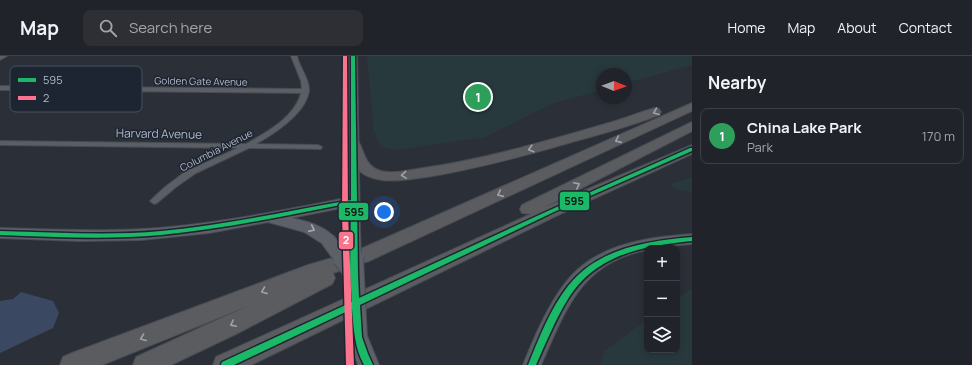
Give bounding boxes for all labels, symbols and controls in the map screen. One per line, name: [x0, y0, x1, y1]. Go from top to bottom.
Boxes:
search box: [83, 10, 363, 46]
text: Map: [20, 15, 59, 41]
icon: search: [97, 17, 119, 39]
text: Search here: [129, 17, 212, 38]
text: Home: [728, 18, 765, 37]
text: Map: [787, 18, 815, 37]
text: About: [837, 18, 877, 37]
text: Contact: [899, 18, 952, 37]
legend: [10, 66, 142, 112]
north arrow: [596, 68, 632, 104]
text: Nearby: [708, 71, 766, 94]
text: 595: [43, 72, 63, 87]
street label: Golden Gate Avenue: [154, 73, 248, 89]
pin: 1: [465, 82, 491, 112]
text: 2: [43, 90, 49, 105]
one-way arrow: [652, 107, 659, 115]
text: China Lake Park: [747, 117, 861, 138]
street label: Harvard Avenue: [116, 124, 202, 143]
street label: Columbia Avenue: [177, 126, 255, 174]
text: 1: [719, 127, 725, 145]
text: 170 m: [922, 127, 955, 145]
one-way arrow: [615, 135, 623, 143]
text: Park: [747, 138, 773, 156]
one-way arrow: [528, 144, 535, 153]
one-way arrow: [401, 170, 407, 179]
one-way arrow: [573, 182, 580, 189]
one-way arrow: [497, 189, 504, 197]
line badge: 595: [559, 191, 590, 211]
text: 595: [564, 193, 584, 208]
line badge: 595: [338, 202, 369, 221]
your location: [374, 202, 394, 222]
text: 595: [344, 204, 364, 219]
one-way arrow: [308, 224, 315, 232]
line badge: 2: [338, 231, 354, 250]
text: 2: [343, 232, 349, 247]
map controls: [644, 245, 680, 353]
button: +: [644, 245, 680, 281]
button: −: [644, 281, 680, 317]
one-way arrow: [261, 287, 268, 295]
button: layers: [644, 317, 680, 353]
one-way arrow: [230, 320, 237, 327]
one-way arrow: [139, 333, 146, 341]

